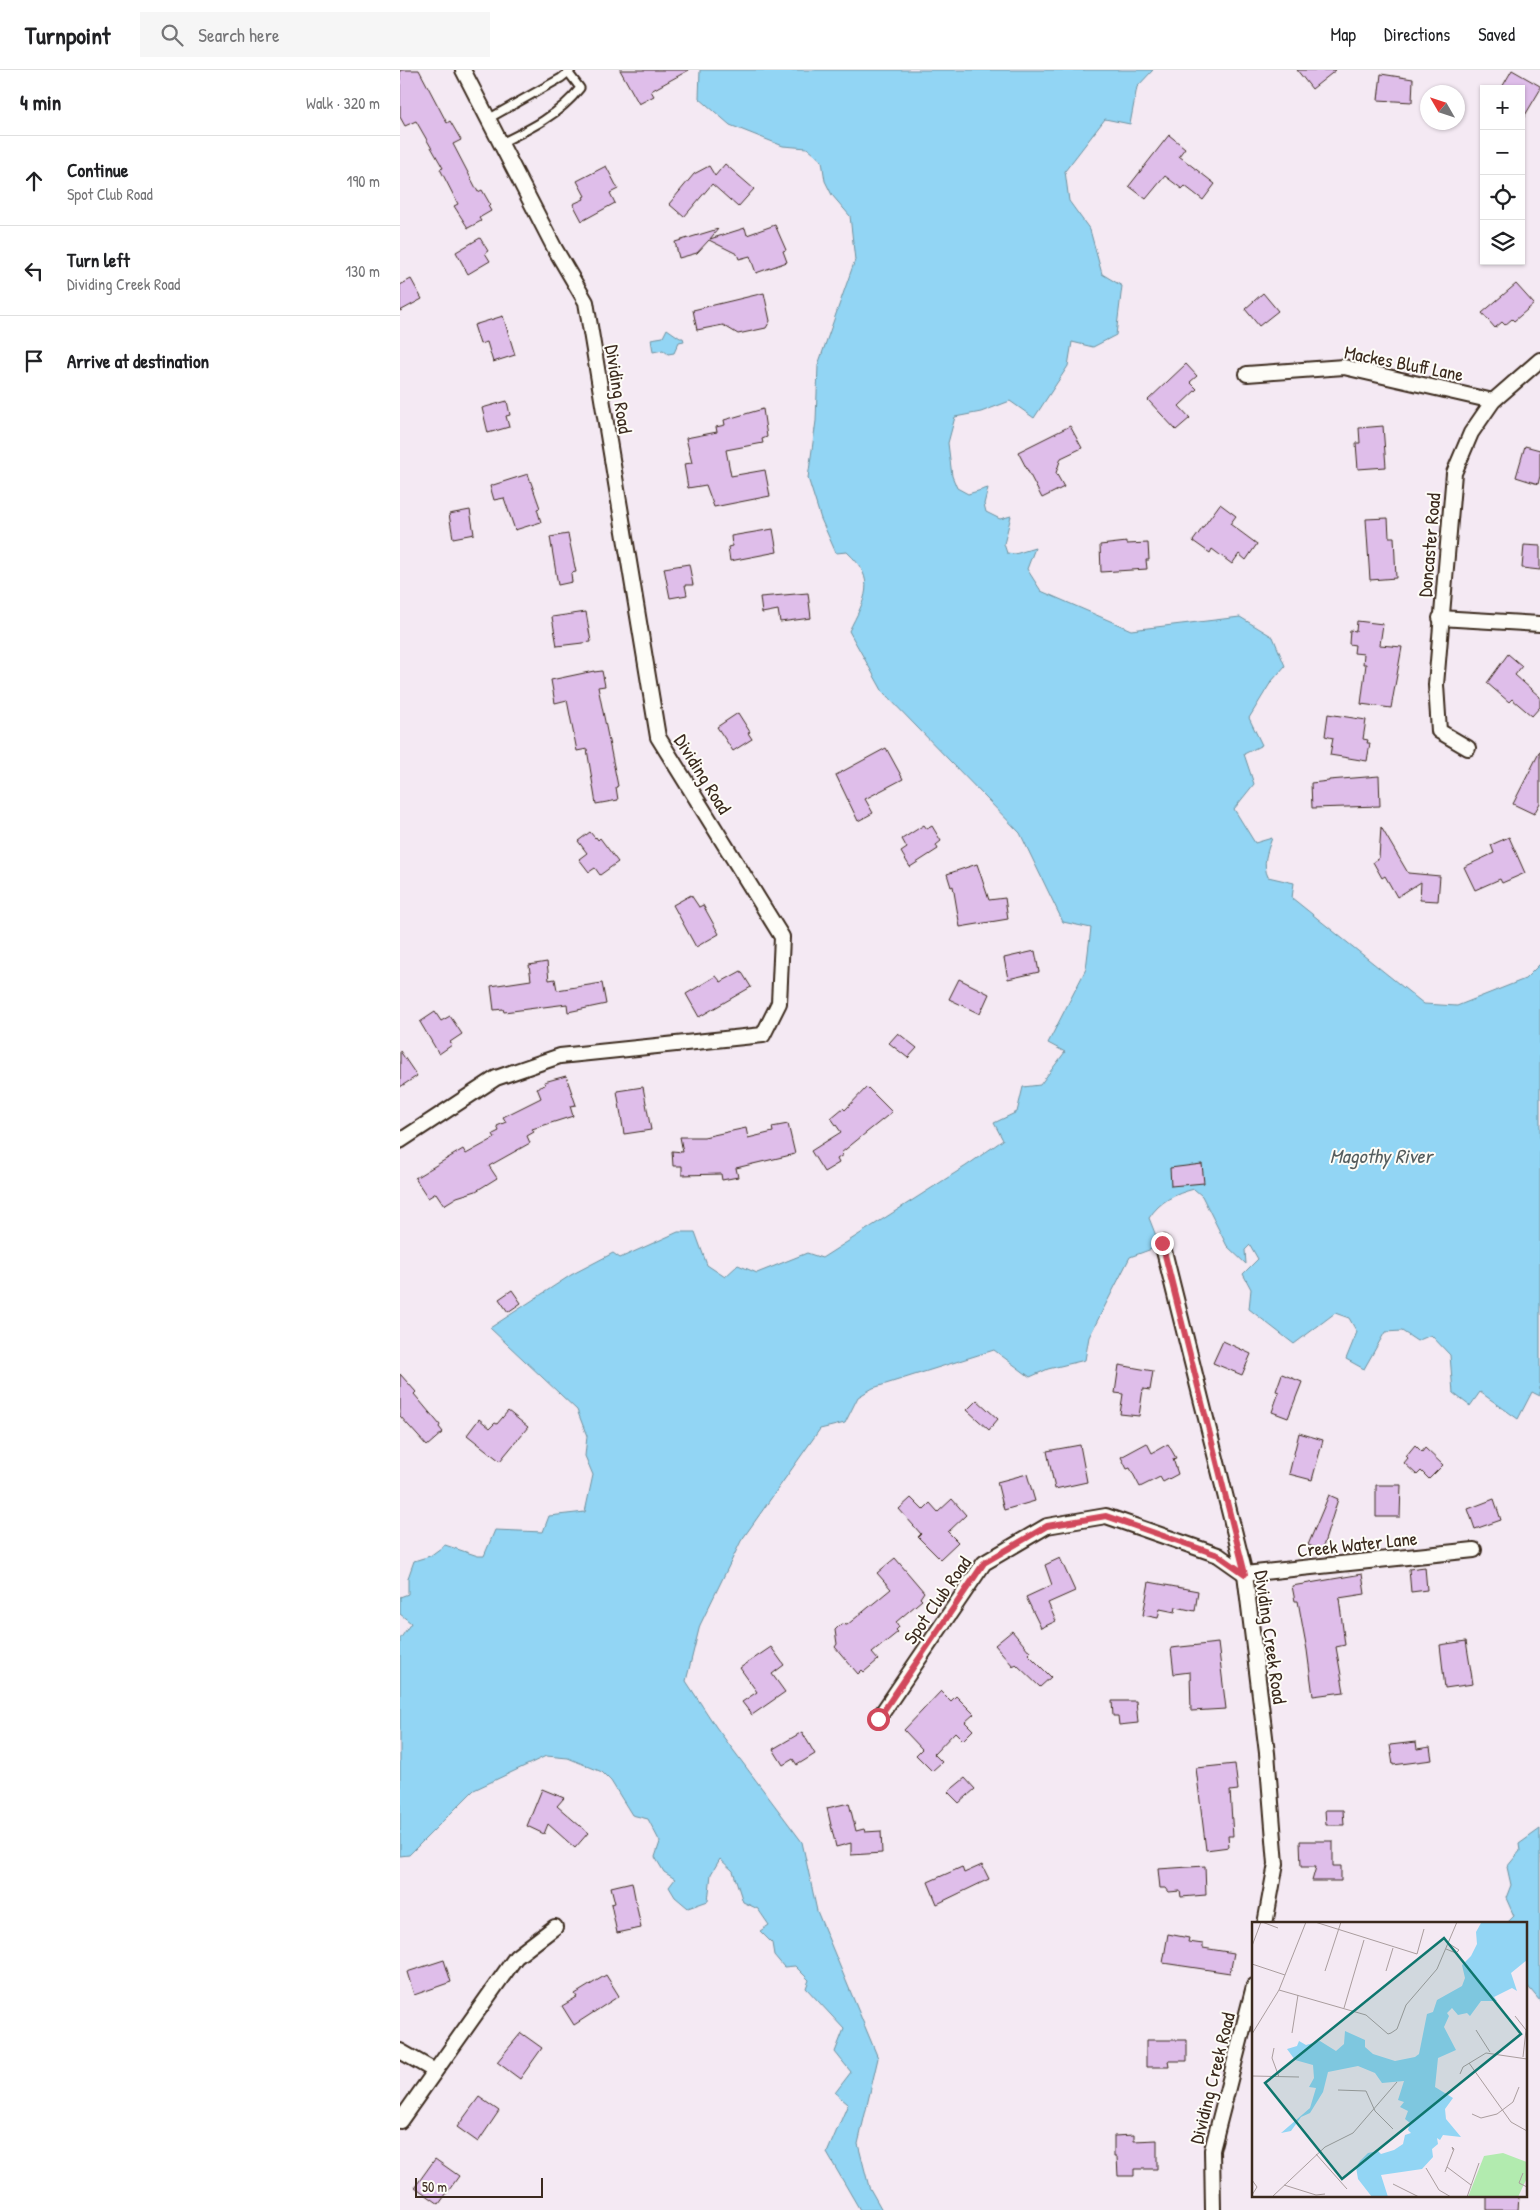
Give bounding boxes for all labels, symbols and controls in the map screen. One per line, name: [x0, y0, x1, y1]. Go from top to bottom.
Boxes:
search box: [140, 12, 490, 57]
text: Turnpoint: [25, 19, 110, 51]
icon: search: [158, 21, 186, 49]
text: Search here: [198, 22, 280, 48]
text: Map: [1331, 22, 1356, 47]
text: Directions: [1384, 22, 1450, 47]
text: Saved: [1478, 22, 1515, 47]
north arrow: [1420, 85, 1465, 130]
map controls: [1480, 85, 1525, 265]
button: +: [1480, 85, 1525, 130]
text: 4 min: [20, 88, 61, 117]
text: Walk · 320 m: [306, 92, 380, 114]
button: −: [1480, 130, 1525, 175]
text: Continue: [67, 157, 128, 183]
icon: ahead: [20, 167, 48, 195]
text: 190 m: [347, 170, 380, 192]
button: locate: [1480, 175, 1525, 220]
text: Spot Club Road: [67, 183, 153, 205]
button: layers: [1480, 220, 1525, 265]
text: Turn left: [67, 247, 130, 273]
icon: left: [20, 257, 48, 285]
text: 130 m: [345, 260, 380, 282]
text: Dividing Creek Road: [67, 273, 180, 295]
street label: Mackes Bluff Lane: [1342, 339, 1466, 387]
street label: Dividing Road: [599, 343, 639, 436]
icon: arrive: [20, 347, 48, 375]
text: Arrive at destination: [67, 348, 209, 374]
street label: Doncaster Road: [1412, 491, 1447, 598]
street label: Dividing Road: [668, 729, 738, 819]
water label: Magothy River: [1330, 1142, 1434, 1170]
route end: [1151, 1232, 1174, 1255]
street label: Creek Water Lane: [1296, 1525, 1419, 1563]
street label: Spot Club Road: [897, 1550, 977, 1649]
street label: Dividing Creek Road: [1249, 1569, 1293, 1706]
route start: [867, 1708, 890, 1731]
inset map: [1252, 1922, 1528, 2198]
street label: Dividing Creek Road: [1183, 2009, 1241, 2146]
scale bar: [415, 2175, 542, 2198]
text: 50 m: [422, 2177, 447, 2196]

